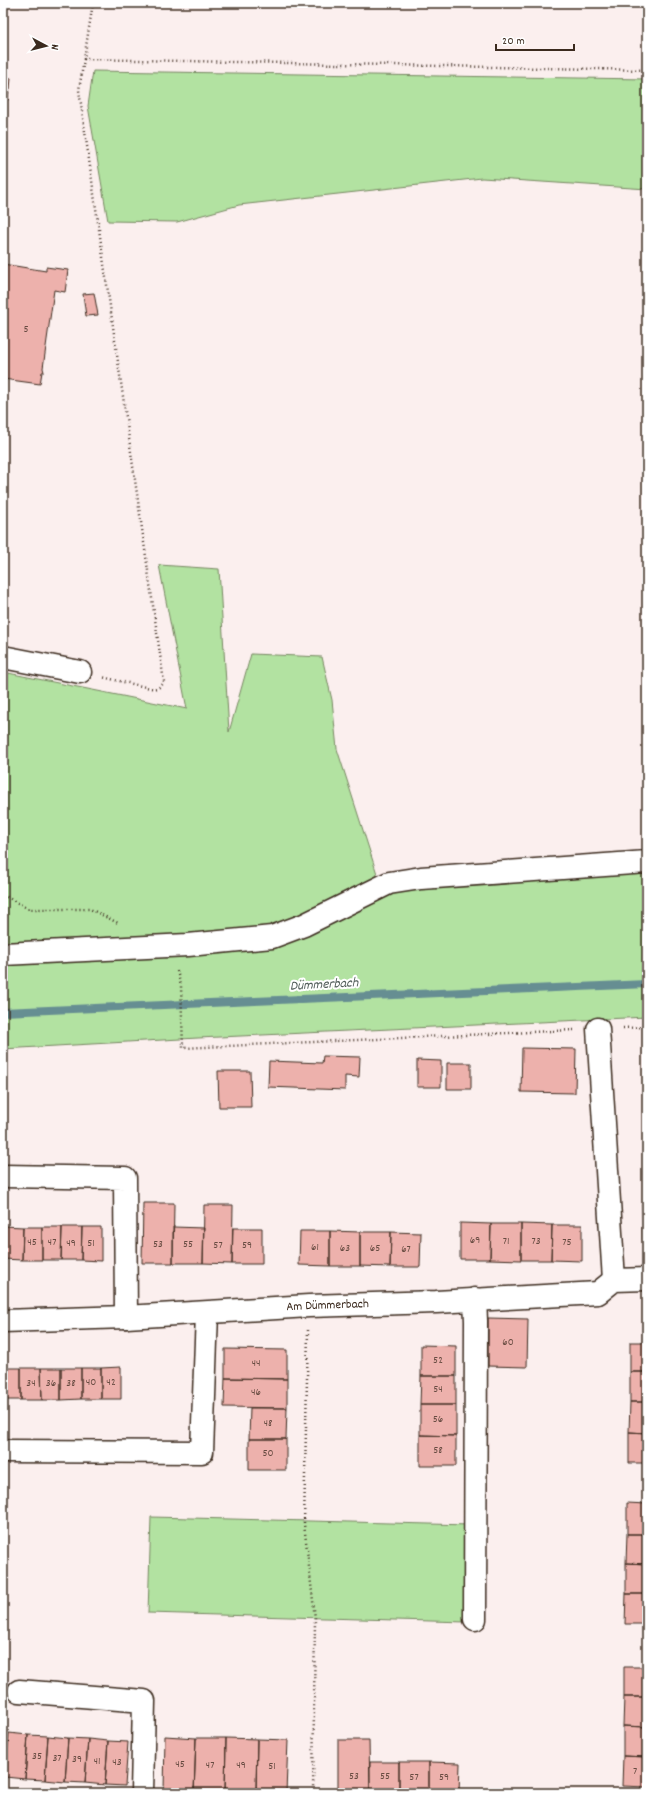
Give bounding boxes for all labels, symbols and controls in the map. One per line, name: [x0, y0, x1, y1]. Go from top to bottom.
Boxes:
north arrow: [26, 26, 66, 66]
scale bar: [496, 26, 574, 52]
text: 20 m: [502, 33, 525, 50]
text: N: [46, 43, 62, 51]
house number: 5: [23, 322, 29, 338]
water label: Dümmerbach: [289, 973, 359, 997]
house number: 69: [470, 1233, 480, 1249]
house number: 71: [503, 1234, 509, 1250]
house number: 73: [531, 1234, 541, 1250]
house number: 45: [27, 1235, 37, 1251]
house number: 47: [48, 1235, 56, 1251]
house number: 75: [562, 1235, 572, 1251]
house number: 49: [66, 1236, 76, 1252]
house number: 51: [87, 1236, 95, 1252]
house number: 53: [153, 1237, 163, 1253]
house number: 55: [183, 1237, 193, 1253]
house number: 57: [213, 1238, 223, 1254]
house number: 59: [242, 1238, 252, 1254]
house number: 61: [311, 1240, 319, 1256]
house number: 63: [340, 1241, 350, 1257]
house number: 65: [370, 1241, 380, 1257]
house number: 67: [401, 1242, 411, 1258]
street label: Am Dümmerbach: [286, 1295, 369, 1317]
house number: 60: [502, 1335, 514, 1351]
house number: 52: [433, 1353, 443, 1369]
house number: 44: [251, 1356, 261, 1372]
house number: 40: [86, 1375, 96, 1391]
house number: 42: [106, 1375, 116, 1391]
house number: 34: [26, 1376, 36, 1392]
house number: 36: [46, 1376, 56, 1392]
house number: 38: [66, 1376, 76, 1392]
house number: 54: [433, 1382, 443, 1398]
house number: 46: [251, 1385, 261, 1401]
house number: 56: [433, 1412, 443, 1428]
house number: 48: [264, 1416, 272, 1432]
house number: 58: [433, 1443, 443, 1459]
house number: 50: [262, 1446, 274, 1462]
house number: 35: [32, 1749, 42, 1765]
house number: 37: [52, 1751, 62, 1767]
house number: 39: [72, 1752, 82, 1768]
house number: 41: [94, 1754, 100, 1770]
house number: 43: [112, 1755, 122, 1771]
house number: 45: [175, 1757, 185, 1773]
house number: 47: [206, 1758, 214, 1774]
house number: 49: [236, 1758, 246, 1774]
house number: 51: [268, 1759, 276, 1775]
house number: 7: [633, 1764, 637, 1780]
house number: 53: [349, 1769, 359, 1785]
house number: 55: [380, 1769, 390, 1785]
house number: 57: [409, 1770, 419, 1786]
house number: 59: [439, 1770, 449, 1786]

